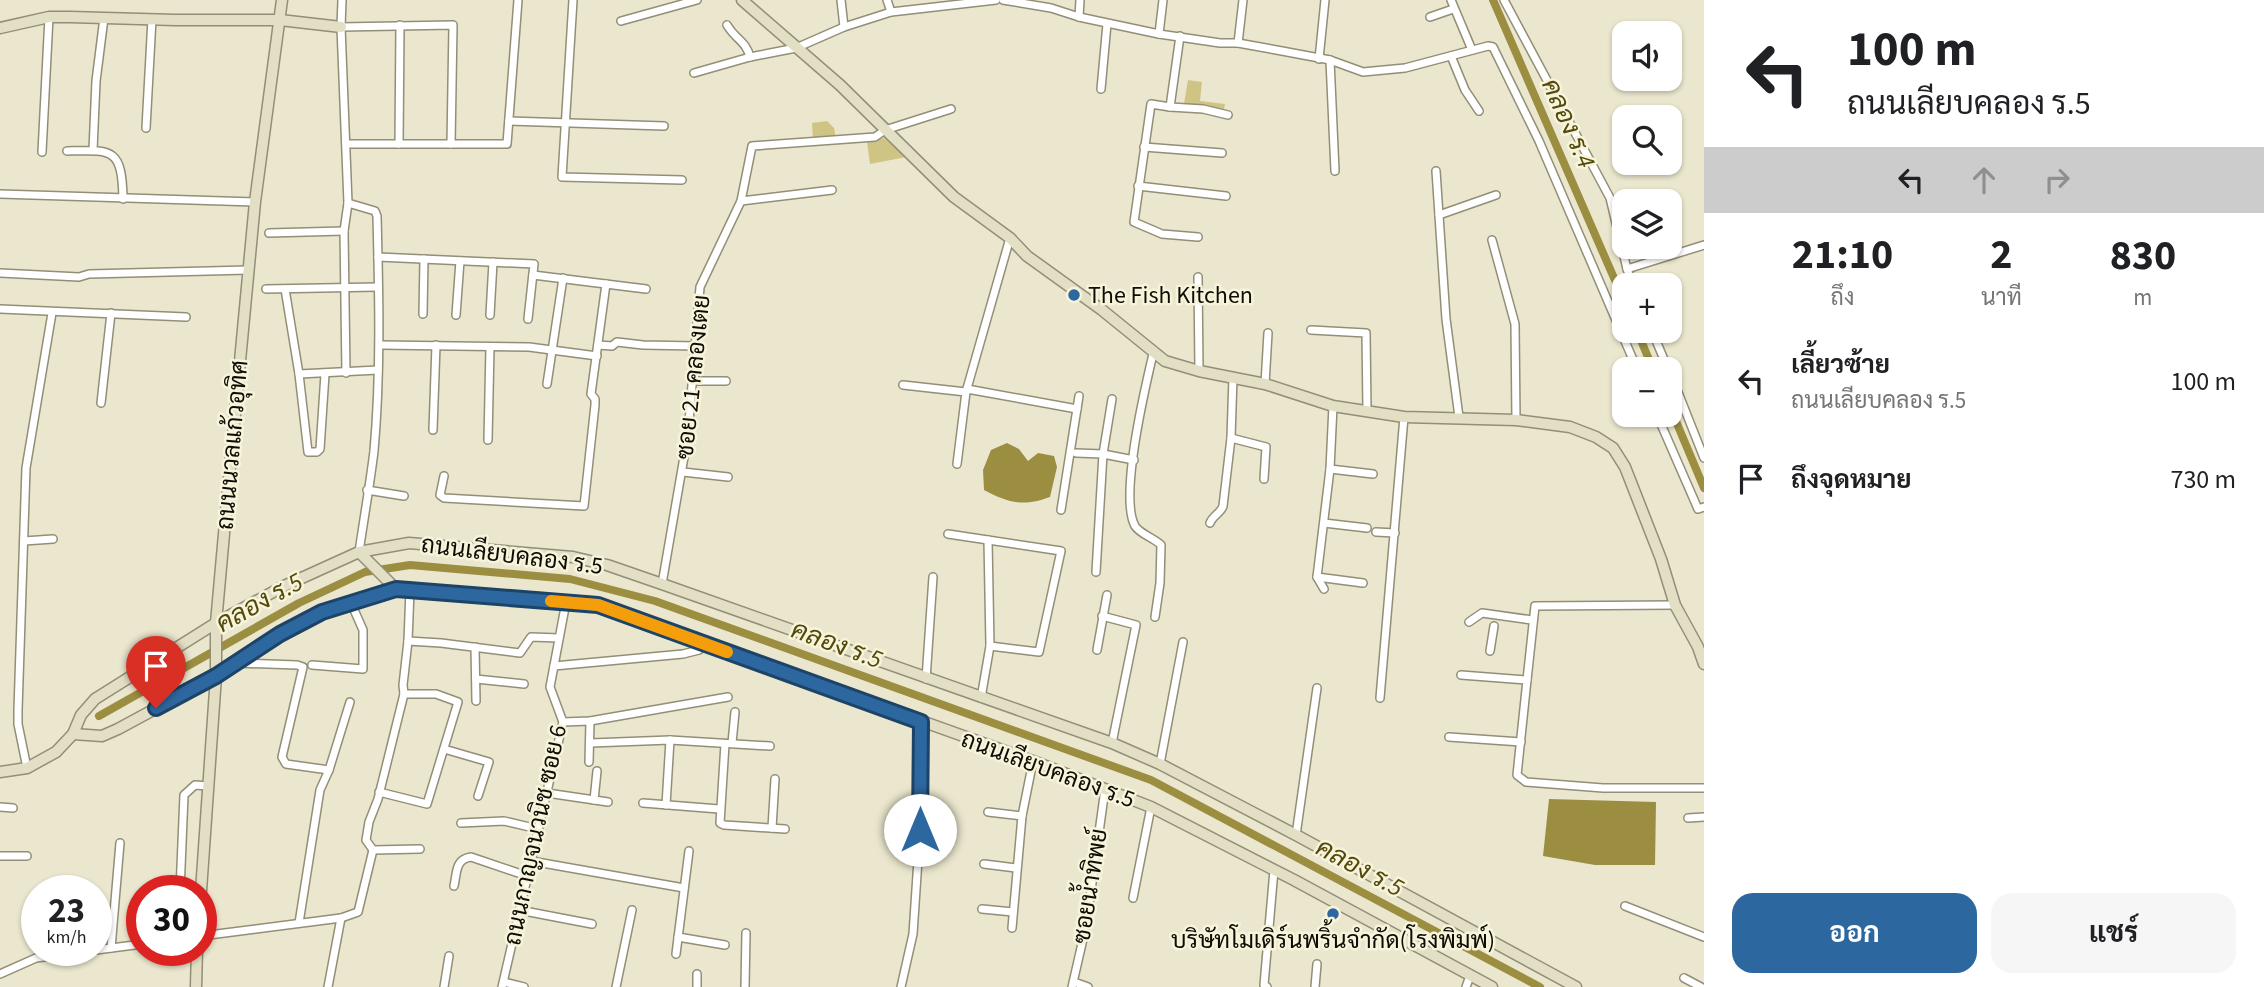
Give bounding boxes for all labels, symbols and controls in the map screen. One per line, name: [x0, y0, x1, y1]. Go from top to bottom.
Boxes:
text: 100 m: [1847, 15, 1976, 85]
map controls: [1612, 21, 1682, 427]
button: sound: [1612, 21, 1682, 91]
icon: left: [1732, 28, 1823, 119]
water label: คลอง ร.4: [1532, 73, 1605, 174]
text: ถนนเลียบคลอง ร.5: [1847, 81, 2091, 127]
button: search: [1612, 105, 1682, 175]
icon: left: [1892, 161, 1930, 199]
icon: ahead: [1965, 161, 2003, 199]
icon: right: [2038, 161, 2076, 199]
button: layers: [1612, 189, 1682, 259]
text: 21:10: [1792, 225, 1893, 285]
text: 2: [1990, 225, 2012, 285]
text: 830: [2110, 226, 2176, 286]
button: +: [1612, 273, 1682, 343]
place label: The Fish Kitchen: [1088, 278, 1253, 313]
text: ถึง: [1831, 281, 1854, 314]
text: นาที: [1981, 281, 2022, 314]
text: m: [2133, 281, 2152, 314]
marker: The Fish Kitchen: [1066, 287, 1082, 303]
street label: ซอย 21 คลองเตย: [667, 293, 720, 461]
text: เลี้ยวซ้าย: [1791, 346, 1890, 383]
button: −: [1612, 357, 1682, 427]
street label: ถนนนวลแก้วอุทิศ: [208, 359, 257, 531]
icon: left: [1732, 362, 1770, 400]
text: 100 m: [2170, 363, 2236, 400]
text: ถนนเลียบคลอง ร.5: [1791, 384, 1966, 417]
icon: arrive: [1732, 460, 1770, 498]
text: ถึงจุดหมาย: [1791, 461, 1912, 498]
text: 730 m: [2170, 461, 2236, 498]
street label: ถนนเลียบคลอง ร.5: [419, 527, 605, 584]
water label: คลอง ร.5: [209, 563, 310, 641]
water label: คลอง ร.5: [786, 611, 888, 678]
pin: [126, 636, 186, 708]
icon: arrive: [137, 647, 175, 685]
street label: ถนนกาญจนวนิช ซอย 6: [495, 722, 576, 949]
street label: ถนนเลียบคลอง ร.5: [956, 722, 1140, 817]
position arrow: [883, 793, 957, 867]
street label: ซอยน้ำทิพย์: [1061, 825, 1117, 946]
water label: คลอง ร.5: [1309, 829, 1411, 906]
speed limit sign: 30: [126, 875, 217, 966]
text: 23: [48, 886, 85, 936]
button: ออก: [1732, 893, 1977, 973]
button: แชร์: [1991, 893, 2236, 973]
marker: บริษัทโมเดิร์นพริ้นจำกัด(โรงพิมพ์): [1325, 906, 1341, 922]
place label: บริษัทโมเดิร์นพริ้นจำกัด(โรงพิมพ์): [1171, 919, 1495, 958]
text: km/h: [47, 925, 86, 950]

